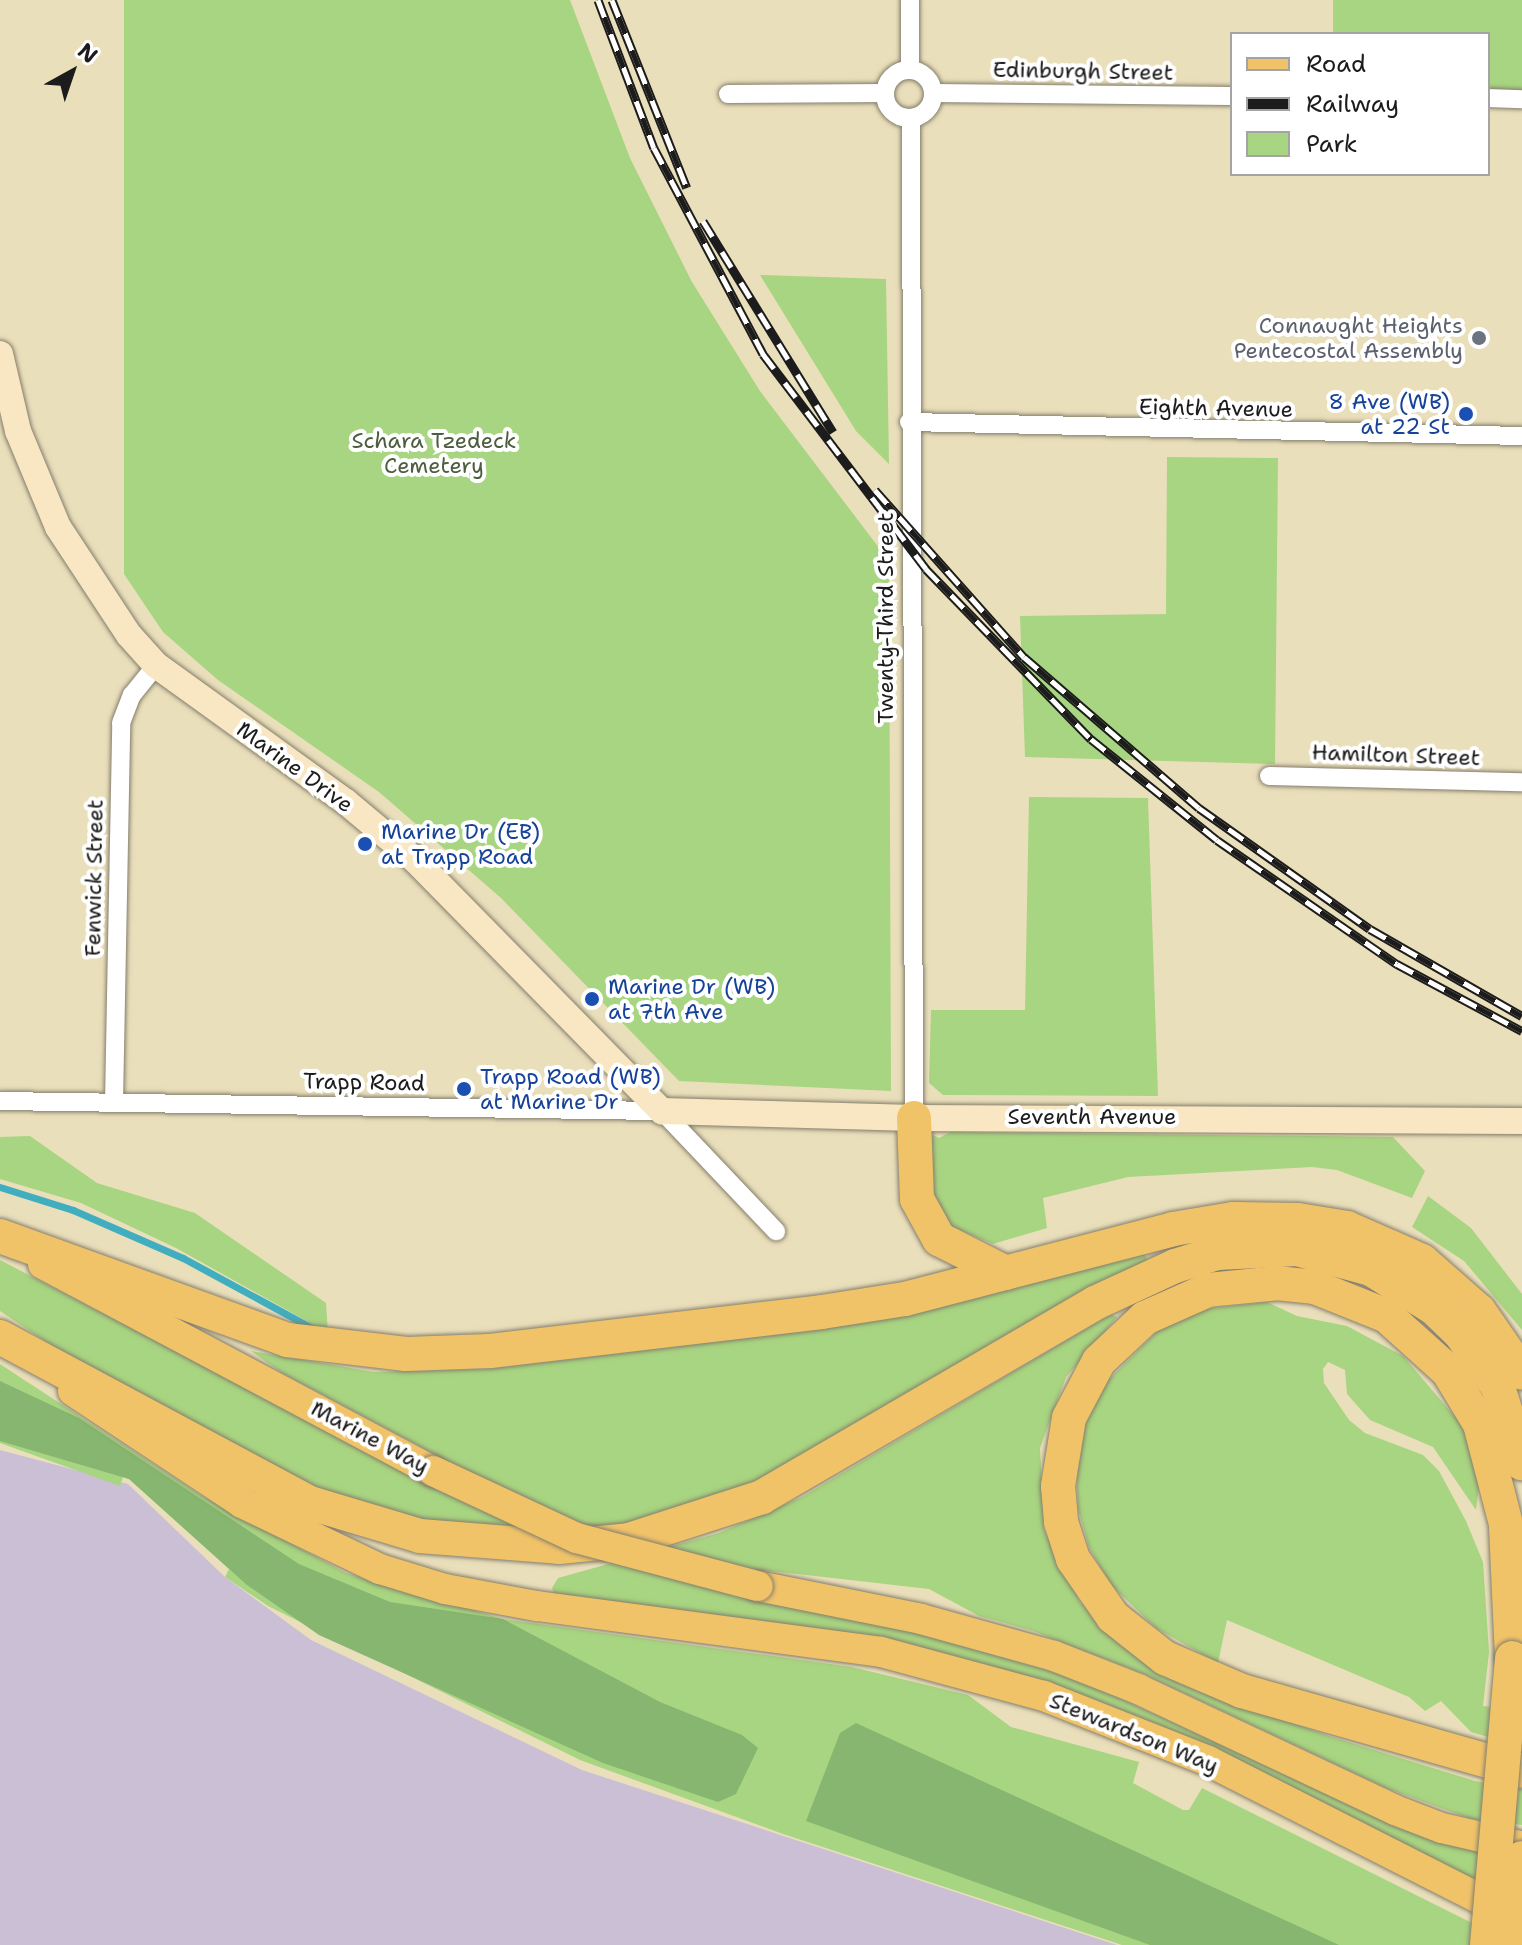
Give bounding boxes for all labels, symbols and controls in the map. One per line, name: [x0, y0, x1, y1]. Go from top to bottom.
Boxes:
north arrow: [32, 32, 112, 112]
legend: [1230, 32, 1490, 176]
text: N: [72, 37, 104, 70]
text: Road: [1306, 48, 1366, 80]
street label: Edinburgh Street: [992, 56, 1174, 86]
text: Railway: [1306, 88, 1399, 120]
text: Park: [1306, 128, 1358, 160]
place label: Connaught Heights Pentecostal Assembly: [1234, 312, 1463, 364]
marker: Connaught Heights Pentecostal Assembly: [1470, 329, 1488, 347]
place label: 8 Ave (WB) at 22 St: [1329, 388, 1450, 440]
street label: Eighth Avenue: [1139, 393, 1293, 423]
marker: 8 Ave (WB) at 22 St: [1457, 405, 1475, 423]
park label: Schara Tzedeck Cemetery: [352, 427, 516, 478]
street label: Twenty-Third Street: [873, 512, 899, 724]
street label: Marine Drive: [232, 716, 358, 818]
street label: Hamilton Street: [1311, 739, 1481, 771]
street label: Fenwick Street: [79, 799, 109, 957]
place label: Marine Dr (EB) at Trapp Road: [381, 818, 540, 870]
marker: Marine Dr (EB) at Trapp Road: [356, 835, 374, 853]
place label: Marine Dr (WB) at 7th Ave: [608, 973, 775, 1024]
marker: Marine Dr (WB) at 7th Ave: [583, 990, 601, 1008]
place label: Trapp Road (WB) at Marine Dr: [480, 1063, 661, 1114]
street label: Trapp Road: [303, 1068, 425, 1096]
marker: Trapp Road (WB) at Marine Dr: [455, 1080, 473, 1098]
street label: Seventh Avenue: [1007, 1104, 1177, 1130]
street label: Marine Way: [307, 1395, 433, 1479]
street label: Stewardson Way: [1046, 1687, 1222, 1779]

